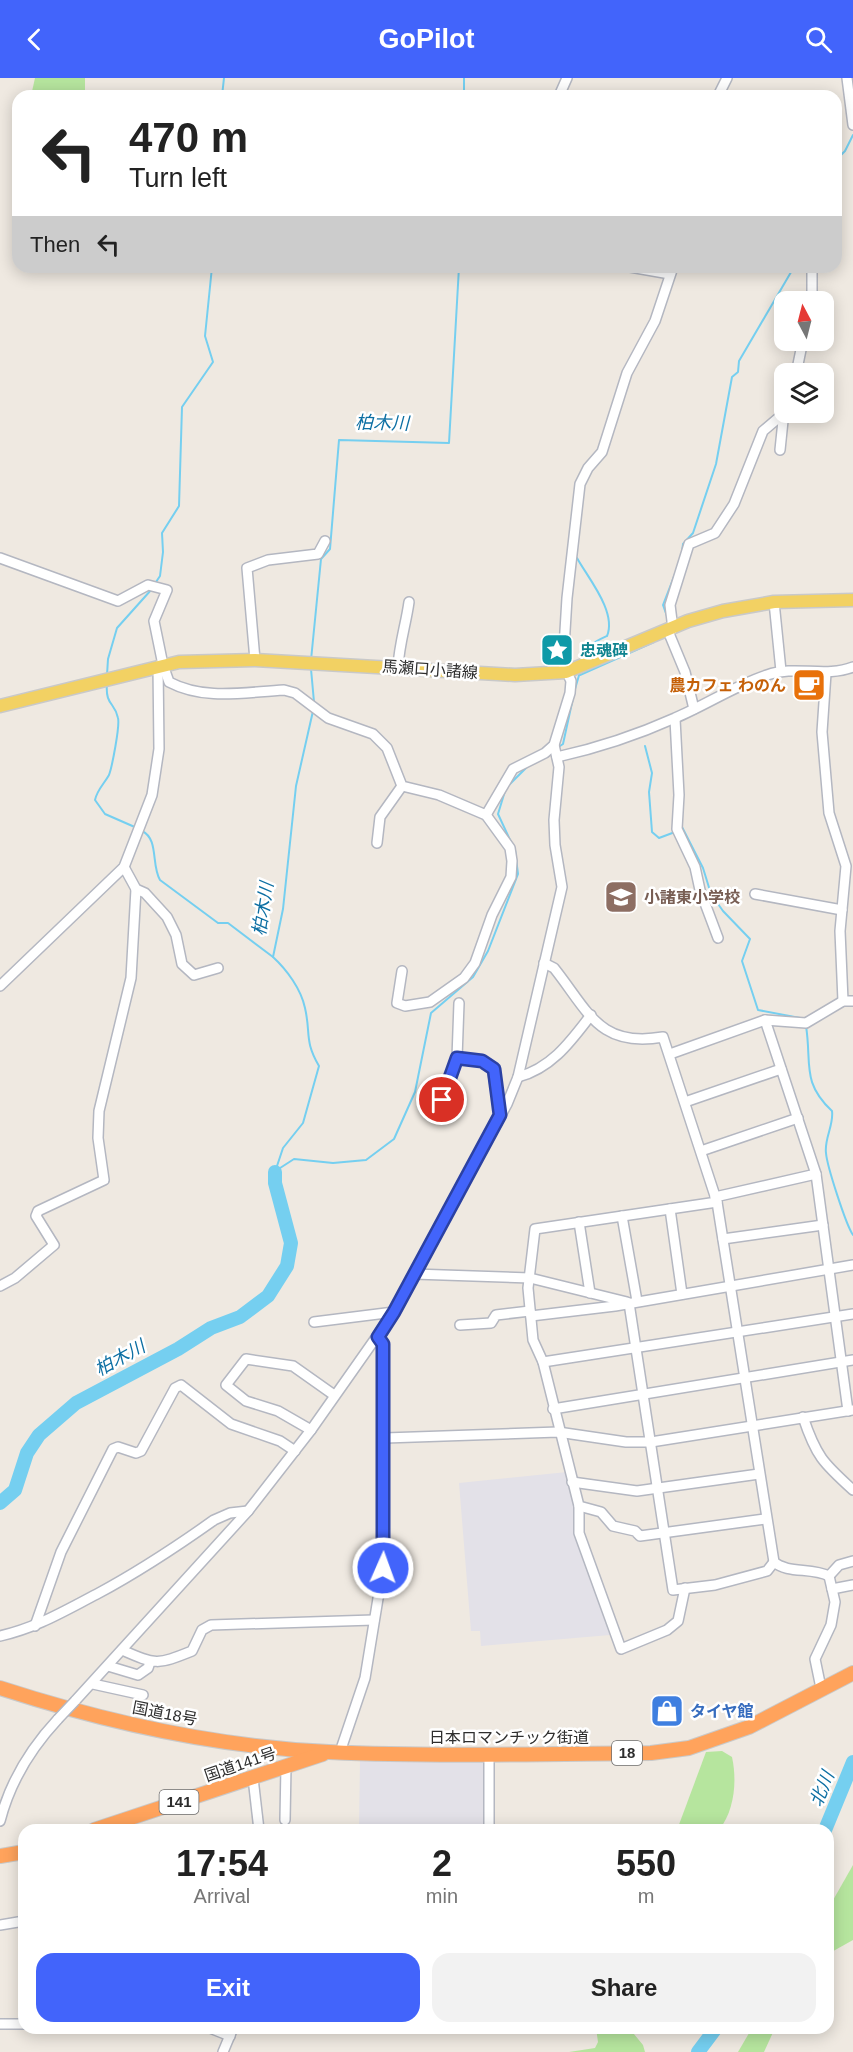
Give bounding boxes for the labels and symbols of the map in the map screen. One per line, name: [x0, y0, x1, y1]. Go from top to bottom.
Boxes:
north arrow: [774, 291, 834, 351]
water label: 柏木川: [355, 413, 411, 434]
place icon: 忠魂碑: [539, 632, 575, 668]
place label: 忠魂碑: [580, 642, 628, 659]
street label: 馬瀬口小諸線: [381, 658, 478, 681]
cafe icon: 農カフェ わのん: [791, 667, 827, 703]
place label: 農カフェ わのん: [670, 677, 786, 694]
water label: 柏木川: [249, 879, 277, 937]
school or university icon: 小諸東小学校: [603, 879, 639, 915]
place label: 小諸東小学校: [644, 889, 740, 906]
pin: [416, 1074, 467, 1125]
water label: 柏木川: [92, 1335, 150, 1380]
position arrow: [351, 1536, 415, 1600]
shop icon: タイヤ館: [649, 1693, 685, 1729]
street label: 国道18号: [131, 1699, 199, 1728]
place label: タイヤ館: [690, 1703, 754, 1720]
street label: 日本ロマンチック街道: [429, 1729, 589, 1746]
road number: 18: [612, 1741, 642, 1765]
street label: 国道141号: [202, 1744, 278, 1785]
water label: 北川: [806, 1767, 839, 1809]
road number: 141: [160, 1790, 198, 1814]

